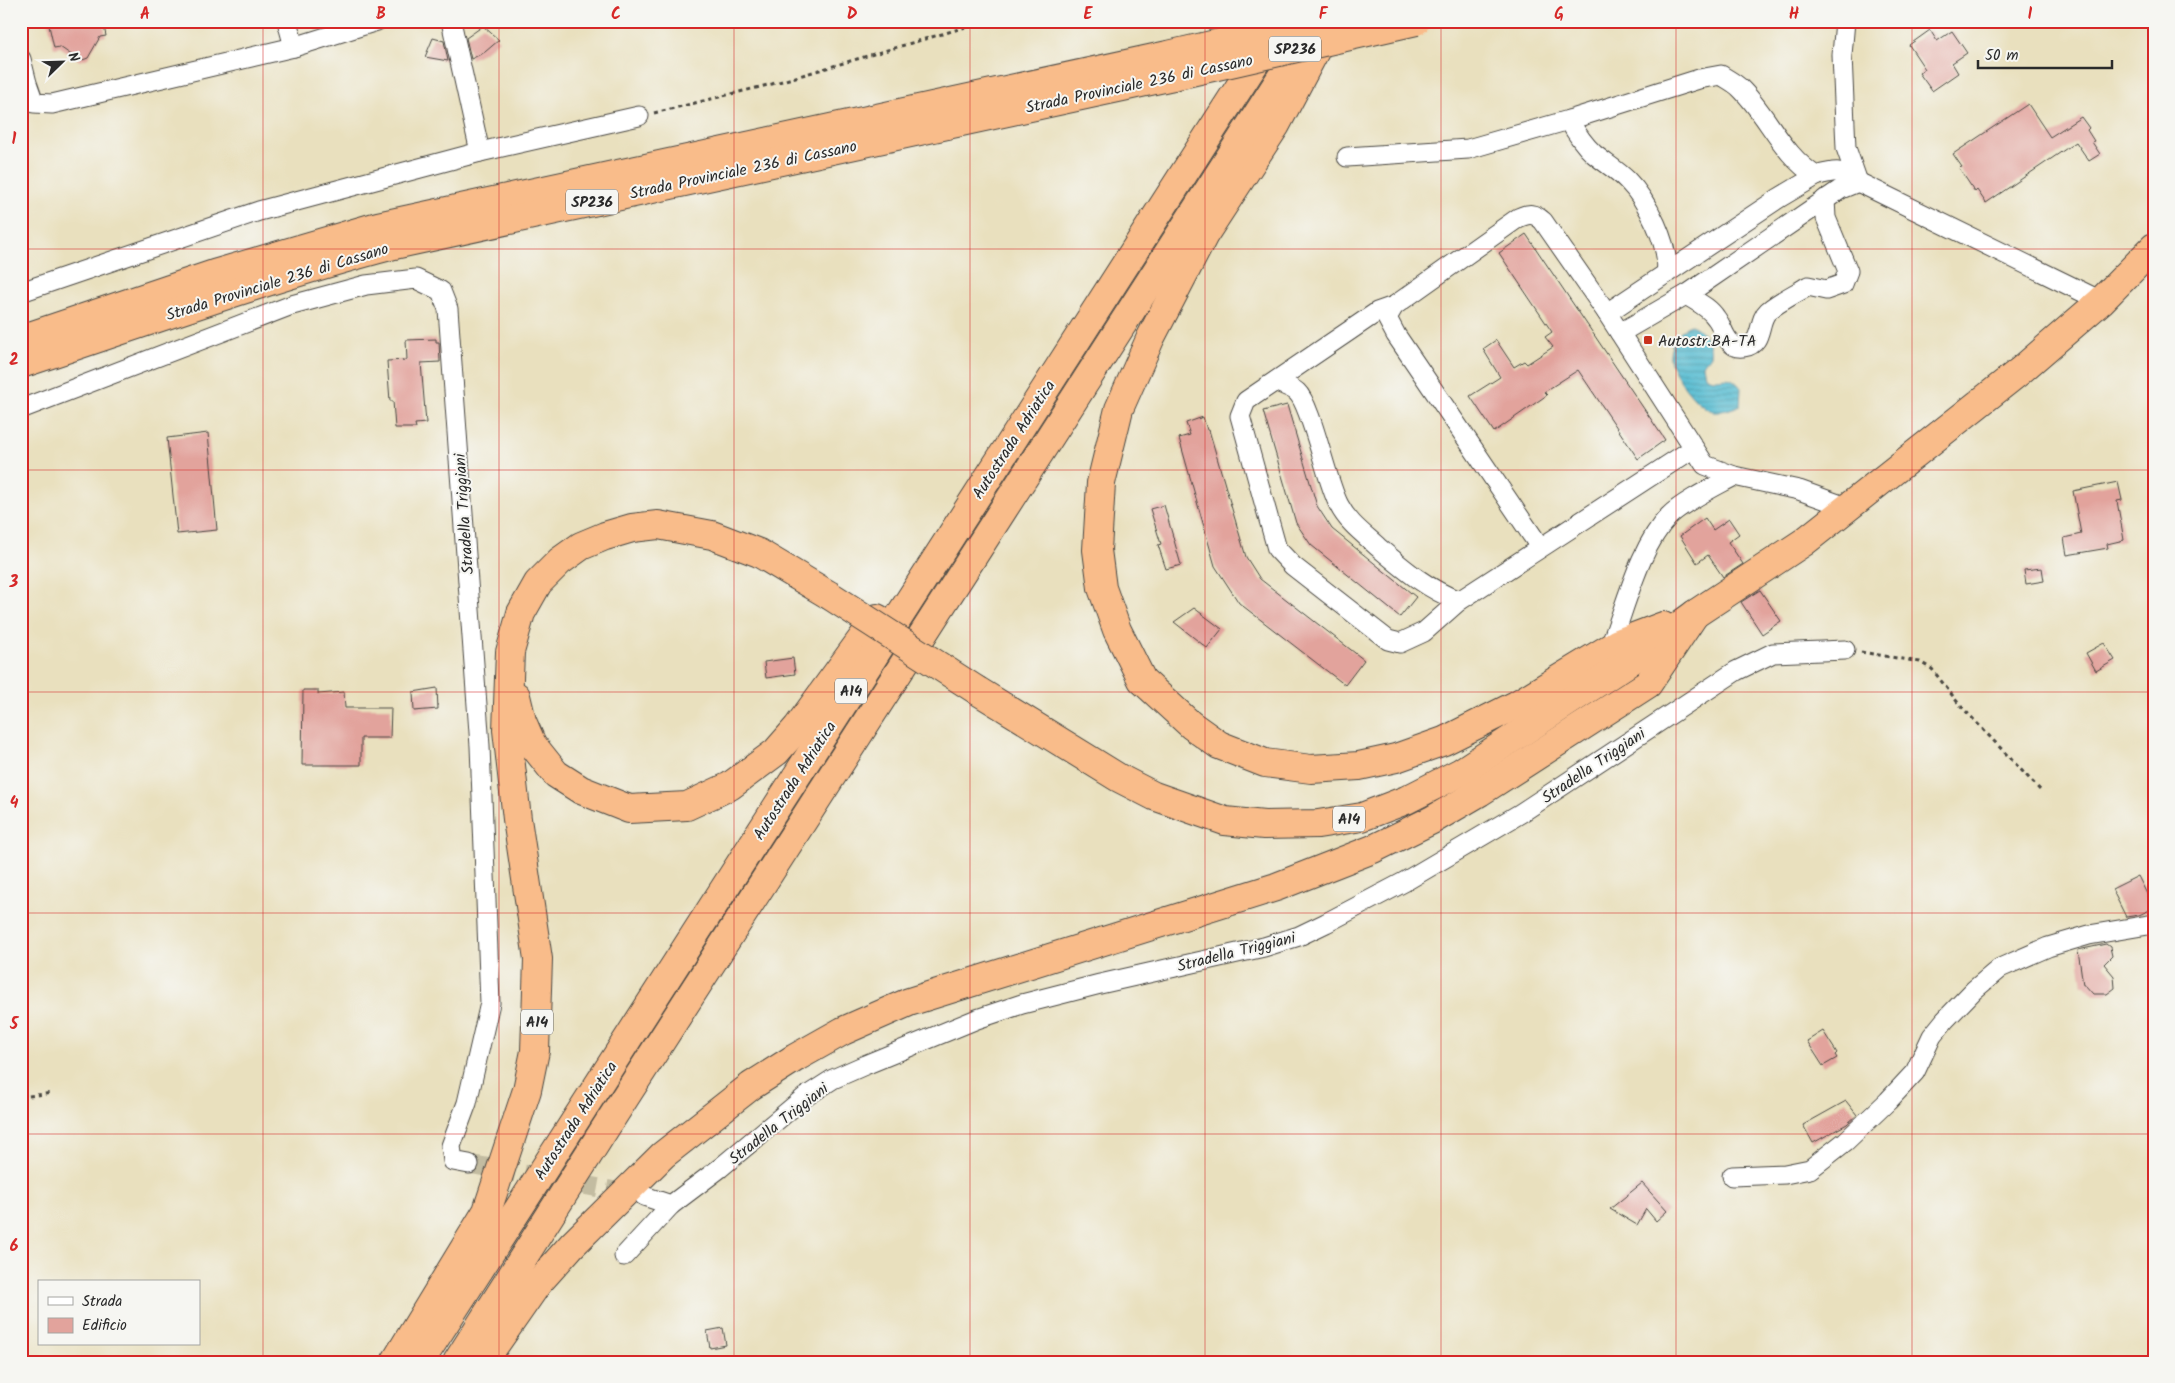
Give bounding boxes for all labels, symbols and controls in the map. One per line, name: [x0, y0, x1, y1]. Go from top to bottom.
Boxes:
text: A: [140, 2, 150, 27]
text: B: [376, 2, 386, 27]
text: C: [611, 2, 621, 27]
text: D: [847, 2, 858, 27]
text: E: [1084, 2, 1094, 27]
text: F: [1319, 2, 1329, 27]
text: G: [1554, 2, 1564, 27]
text: H: [1789, 2, 1799, 27]
text: I: [2028, 2, 2033, 27]
road number: SP236: [1269, 36, 1321, 62]
north arrow: [38, 38, 88, 88]
scale bar: [1978, 38, 2111, 70]
text: 50 m: [1985, 44, 2019, 68]
street label: Strada Provinciale 236 di Cassano: [1023, 48, 1255, 121]
text: N: [61, 49, 85, 66]
text: 1: [12, 127, 17, 152]
street label: Strada Provinciale 236 di Cassano: [627, 134, 859, 207]
road number: SP236: [566, 190, 618, 214]
street label: Strada Provinciale 236 di Cassano: [163, 237, 392, 328]
place label: Autostr.BA-TA: [1658, 329, 1757, 354]
marker: Autostr.BA-TA: [1642, 334, 1654, 346]
text: 2: [9, 348, 19, 373]
street label: Autostrada Adriatica: [966, 375, 1062, 504]
street label: Stradella Triggiani: [448, 452, 481, 575]
text: 3: [9, 570, 19, 595]
road number: A14: [835, 678, 867, 704]
street label: Autostrada Adriatica: [747, 716, 843, 845]
street label: Stradella Triggiani: [1537, 721, 1652, 810]
text: 4: [10, 791, 19, 816]
road number: A14: [1333, 806, 1365, 832]
street label: Stradella Triggiani: [1175, 925, 1299, 979]
road number: A14: [521, 1010, 553, 1034]
text: 5: [9, 1012, 20, 1037]
street label: Autostrada Adriatica: [528, 1056, 624, 1185]
street label: Stradella Triggiani: [724, 1076, 835, 1171]
text: 6: [10, 1234, 19, 1259]
legend: [38, 1280, 200, 1346]
text: Strada: [82, 1290, 122, 1314]
text: Edificio: [82, 1314, 127, 1338]

